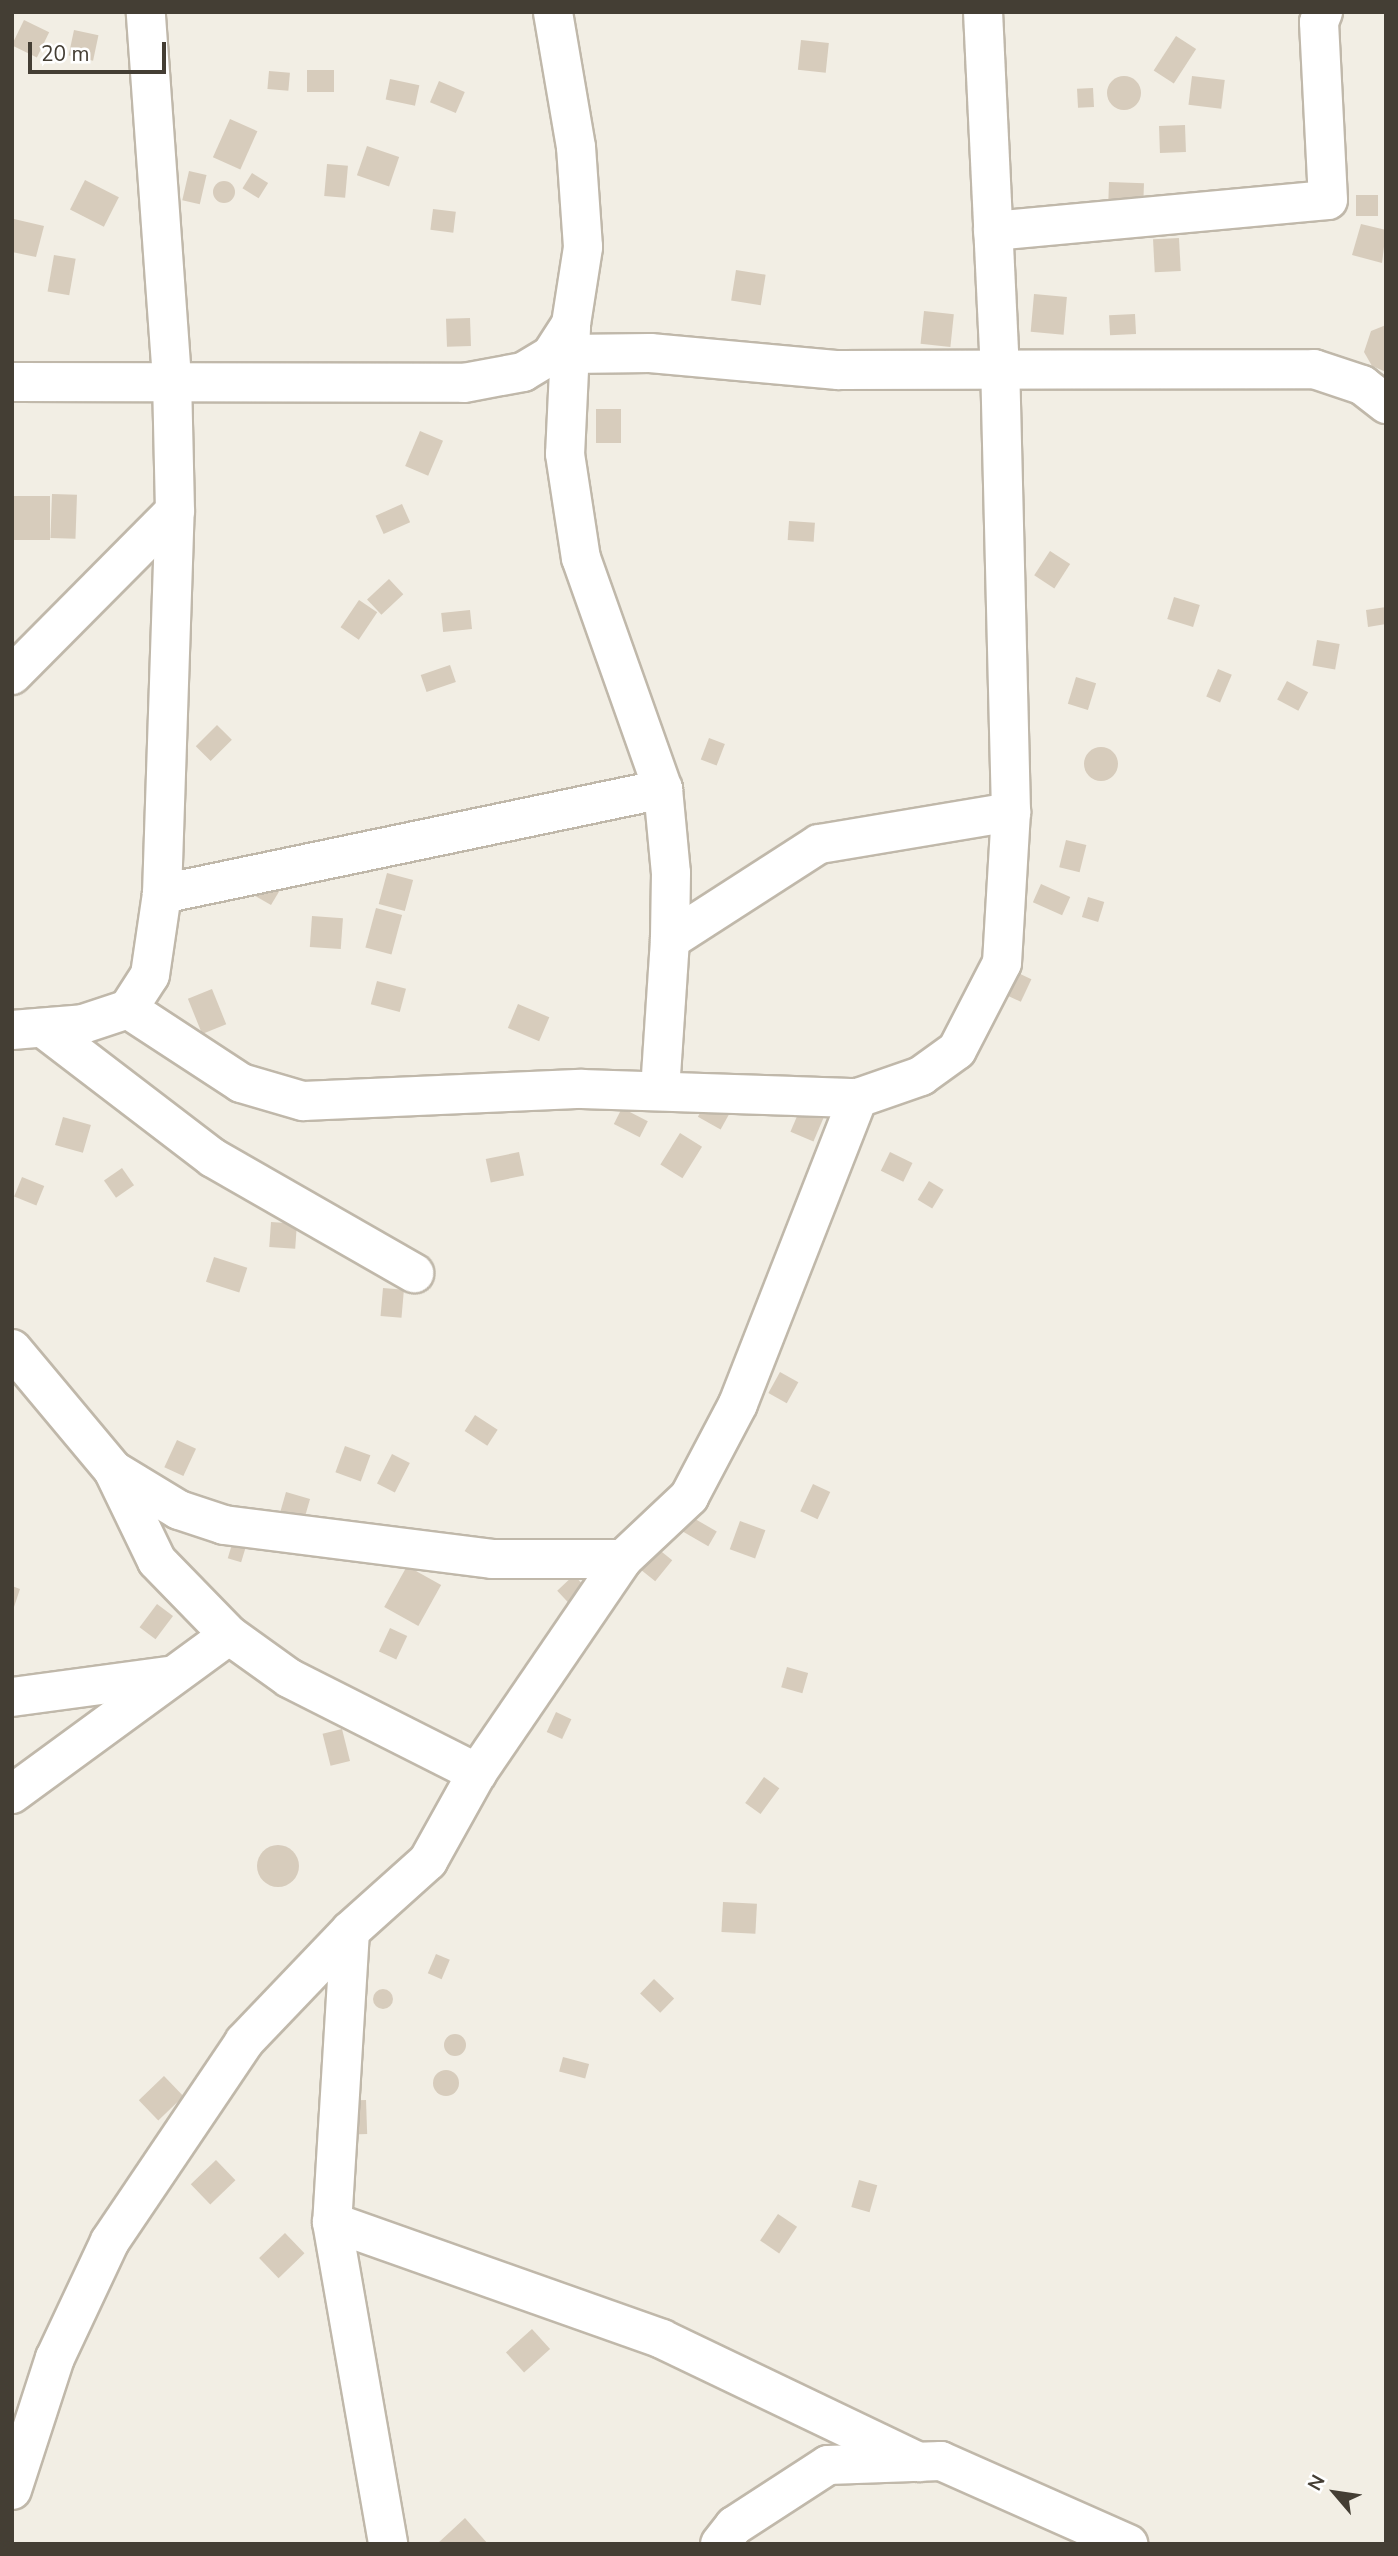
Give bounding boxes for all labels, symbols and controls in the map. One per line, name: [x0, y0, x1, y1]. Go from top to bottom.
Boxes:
scale bar: [32, 28, 170, 72]
text: 20 m: [41, 40, 90, 68]
north arrow: [1300, 2458, 1370, 2528]
text: N: [1302, 2470, 1331, 2495]

